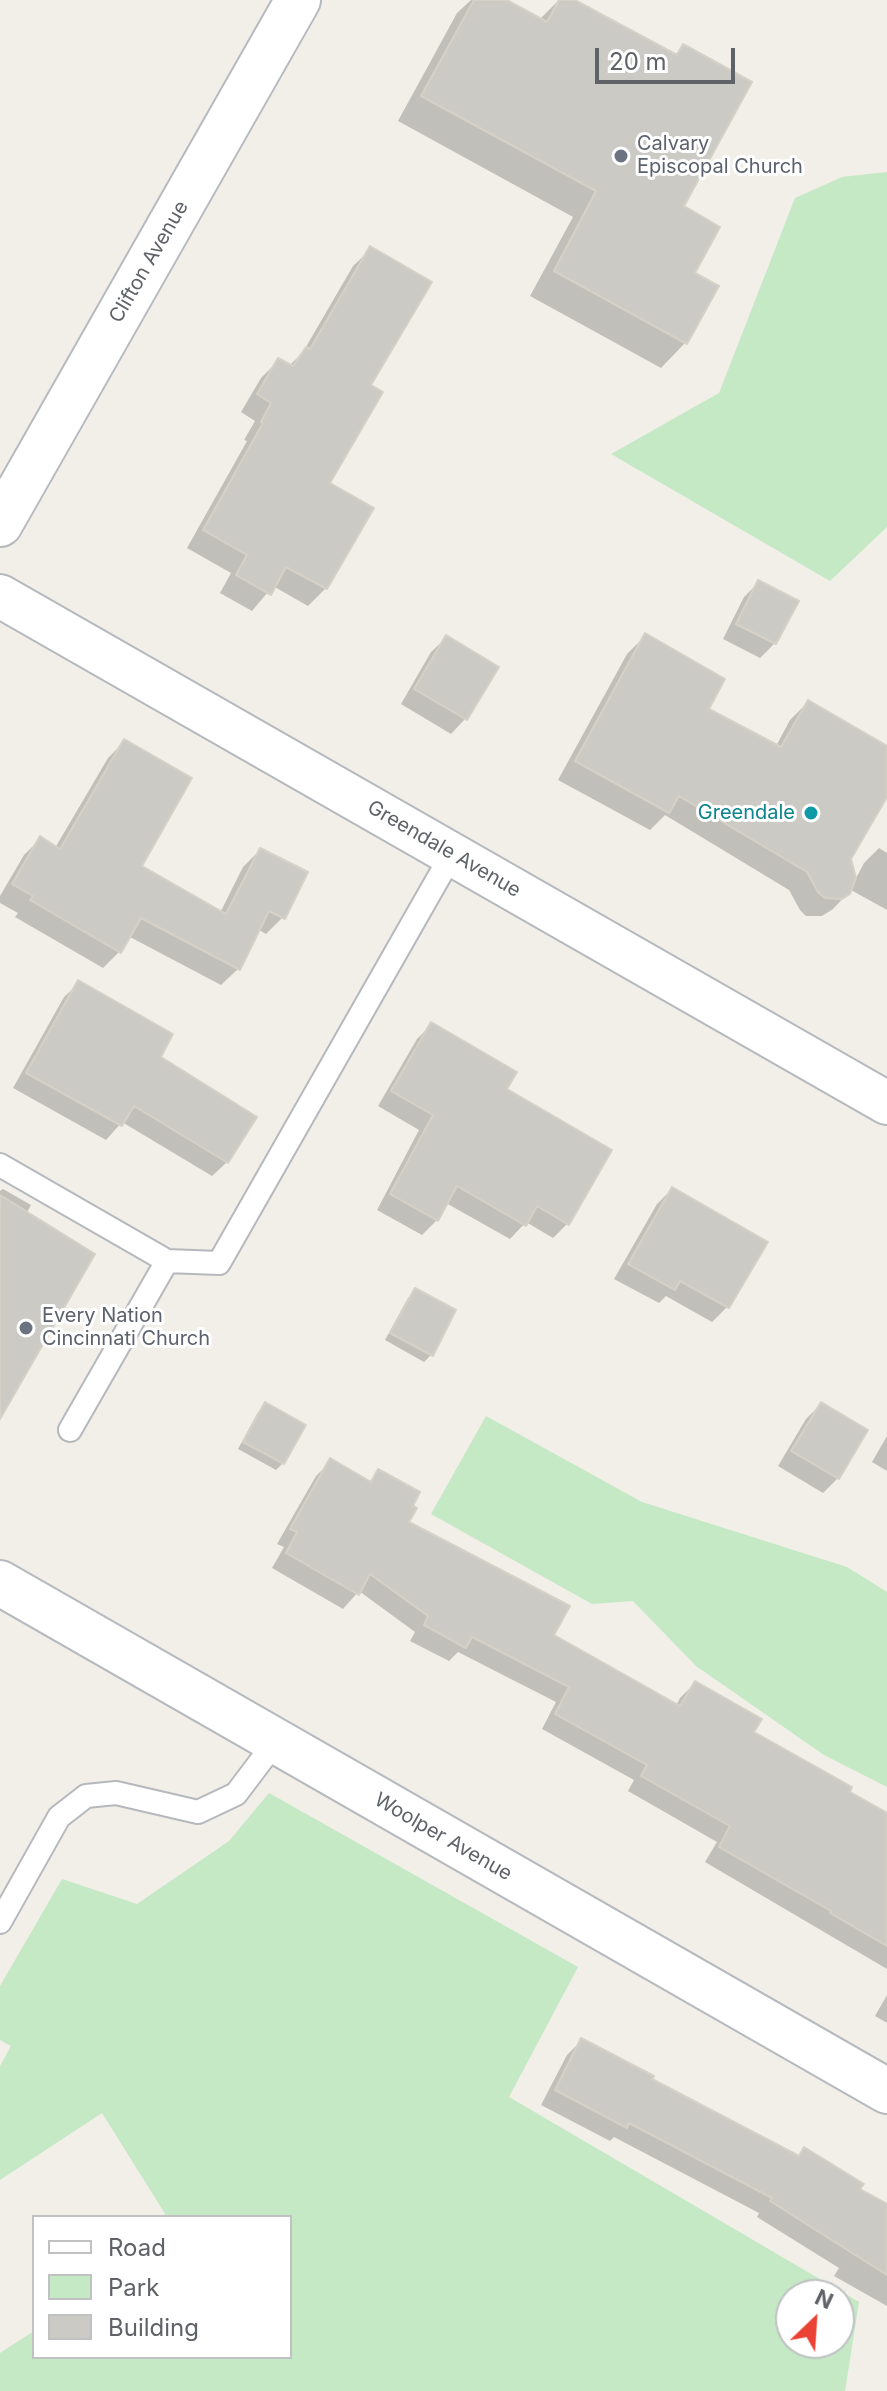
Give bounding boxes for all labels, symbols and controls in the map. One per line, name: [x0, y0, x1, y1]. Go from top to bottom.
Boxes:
scale bar: [599, 32, 739, 82]
text: 20 m: [609, 47, 667, 76]
place label: Calvary Episcopal Church: [637, 132, 803, 179]
marker: Calvary Episcopal Church: [612, 147, 630, 165]
street label: Clifton Avenue: [104, 197, 194, 327]
street label: Greendale Avenue: [363, 795, 525, 903]
place label: Greendale: [698, 801, 795, 825]
marker: Greendale: [802, 804, 820, 822]
place label: Every Nation Cincinnati Church: [42, 1304, 210, 1351]
marker: Every Nation Cincinnati Church: [17, 1319, 35, 1337]
street label: Woolper Avenue: [370, 1788, 516, 1886]
legend: [32, 2215, 292, 2359]
text: Road: [108, 2233, 166, 2262]
text: Park: [108, 2273, 159, 2302]
north arrow: [775, 2279, 855, 2359]
text: N: [811, 2284, 837, 2314]
text: Building: [108, 2313, 199, 2342]

